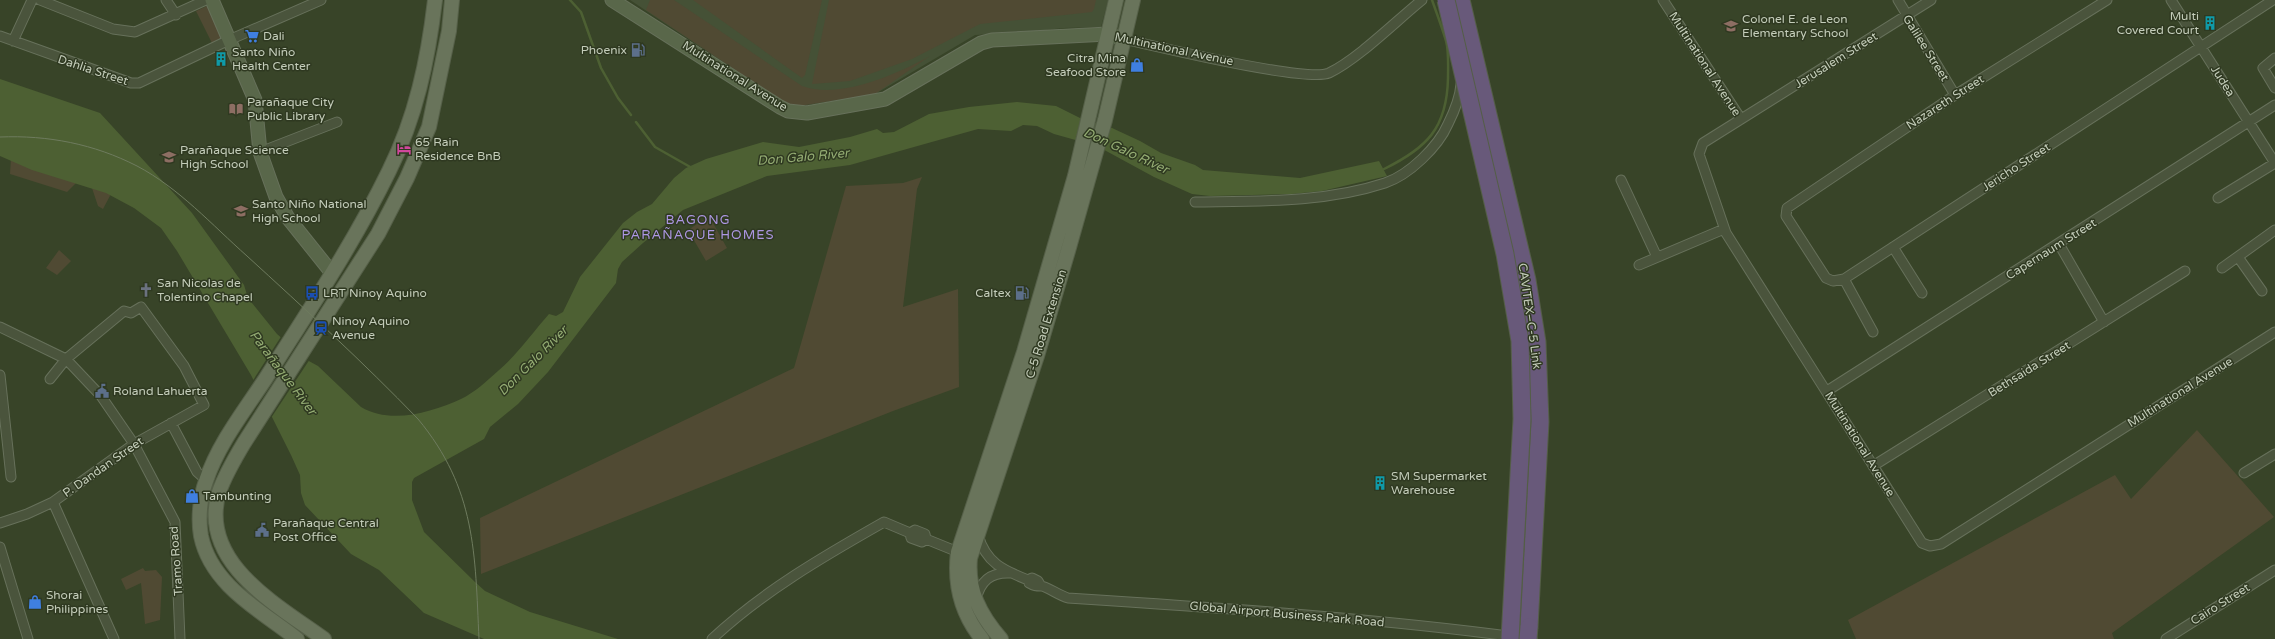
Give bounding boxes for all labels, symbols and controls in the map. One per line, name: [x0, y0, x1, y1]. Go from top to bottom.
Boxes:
street label: Multinational Avenue: [1666, 9, 1744, 119]
place label: Multi Covered Court: [2117, 9, 2199, 37]
place label: Colonel E. de Leon Elementary School: [1742, 12, 1849, 40]
street label: Galilee Street: [1900, 12, 1952, 84]
building icon: Multi Covered Court: [2202, 15, 2218, 31]
school or university icon: Colonel E. de Leon Elementary School: [1723, 18, 1739, 34]
supermarket icon: Dali: [244, 28, 260, 44]
place label: Dali: [263, 29, 285, 43]
street label: Jerusalem Street: [1792, 29, 1880, 91]
street label: Multinational Avenue: [1113, 30, 1235, 68]
street label: Multinational Avenue: [680, 38, 790, 114]
fuel station icon: Phoenix: [630, 42, 646, 58]
place label: Phoenix: [581, 43, 627, 57]
place label: Santo Niño Health Center: [232, 45, 311, 73]
building icon: Santo Niño Health Center: [213, 51, 229, 67]
place label: Citra Mina Seafood Store: [1046, 51, 1126, 79]
street label: Dahlia Street: [56, 52, 130, 88]
shop icon: Citra Mina Seafood Store: [1129, 57, 1145, 73]
street label: Judea: [2208, 63, 2238, 99]
street label: Nazareth Street: [1904, 72, 1987, 132]
place label: Parañaque City Public Library: [247, 95, 335, 123]
library icon: Parañaque City Public Library: [228, 101, 244, 117]
water label: Don Galo River: [1081, 124, 1173, 179]
place label: 65 Rain Residence BnB: [415, 135, 501, 163]
street label: Jericho Street: [1979, 140, 2053, 194]
hotel icon: 65 Rain Residence BnB: [396, 141, 412, 157]
place label: Parañaque Science High School: [180, 143, 289, 171]
water label: Don Galo River: [756, 145, 852, 169]
school or university icon: Parañaque Science High School: [161, 149, 177, 165]
place label: Santo Niño National High School: [252, 197, 367, 225]
school or university icon: Santo Niño National High School: [233, 203, 249, 219]
district label: BAGONG PARAÑAQUE HOMES: [621, 212, 775, 243]
street label: Capernaum Street: [2003, 215, 2099, 282]
street label: CAVITEX–C-5 Link: [1516, 262, 1544, 370]
street label: C-5 Road Extension: [1023, 268, 1069, 380]
place label: San Nicolas de Tolentino Chapel: [157, 276, 253, 304]
church icon: San Nicolas de Tolentino Chapel: [138, 282, 154, 298]
bus stop icon: LRT Ninoy Aquino: [304, 285, 320, 301]
fuel station icon: Caltex: [1014, 285, 1030, 301]
place label: LRT Ninoy Aquino: [323, 286, 427, 300]
place label: Caltex: [975, 286, 1011, 300]
place label: Ninoy Aquino Avenue: [332, 314, 410, 342]
station icon: Ninoy Aquino Avenue: [313, 320, 329, 336]
water label: Don Galo River: [495, 321, 573, 399]
water label: Parañaque River: [246, 328, 321, 420]
street label: Bethsaida Street: [1985, 338, 2073, 400]
street label: Multinational Avenue: [2125, 354, 2235, 430]
public building icon: Roland Lahuerta: [94, 383, 110, 399]
place label: Roland Lahuerta: [113, 384, 208, 398]
street label: Multinational Avenue: [1822, 389, 1898, 499]
street label: P. Dandan Street: [60, 434, 146, 500]
place label: SM Supermarket Warehouse: [1391, 469, 1487, 497]
building icon: SM Supermarket Warehouse: [1372, 475, 1388, 491]
shop icon: Tambunting: [184, 488, 200, 504]
place label: Tambunting: [203, 489, 272, 503]
place label: Parañaque Central Post Office: [273, 516, 379, 544]
public building icon: Parañaque Central Post Office: [254, 522, 270, 538]
street label: Tramo Road: [167, 526, 185, 596]
street label: Cairo Street: [2188, 580, 2253, 628]
place label: Shorai Philippines: [46, 588, 108, 616]
shop icon: Shorai Philippines: [27, 594, 43, 610]
street label: Global Airport Business Park Road: [1189, 599, 1385, 629]

